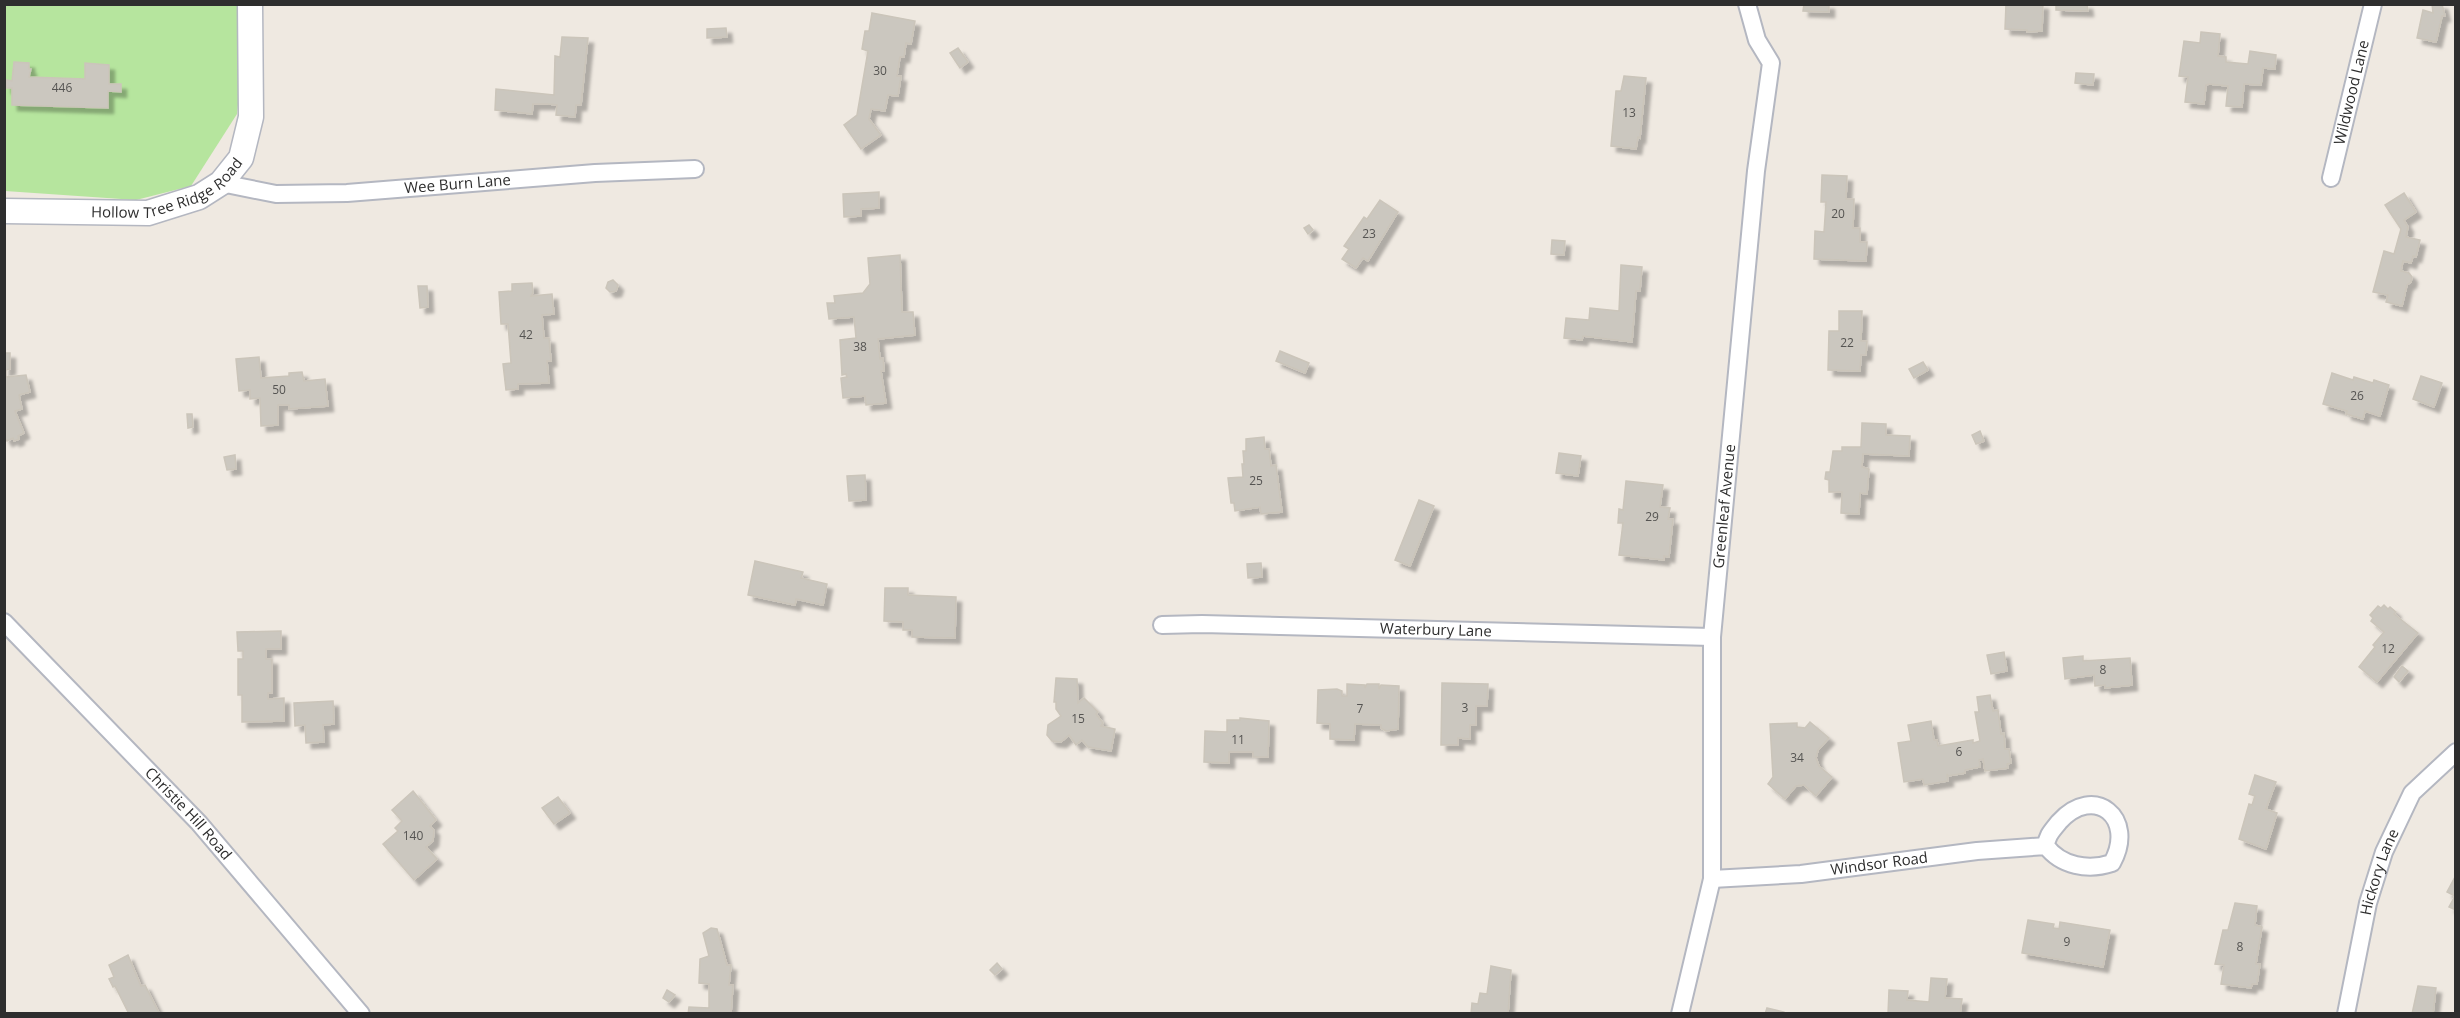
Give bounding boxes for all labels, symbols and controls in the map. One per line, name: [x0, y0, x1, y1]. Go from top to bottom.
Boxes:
street label: Wildwood Lane: [2328, 38, 2373, 147]
house number: 30: [873, 62, 887, 79]
house number: 446: [52, 79, 72, 96]
house number: 13: [1622, 104, 1636, 121]
street label: Hollow Tree Ridge Road: [91, 153, 246, 222]
street label: Wee Burn Lane: [404, 169, 511, 197]
house number: 20: [1831, 205, 1845, 222]
house number: 23: [1362, 225, 1376, 242]
house number: 42: [519, 326, 533, 343]
house number: 22: [1840, 334, 1854, 351]
house number: 38: [853, 338, 867, 355]
house number: 50: [272, 381, 286, 398]
house number: 26: [2350, 387, 2364, 404]
street label: Greenleaf Avenue: [1708, 443, 1739, 569]
house number: 25: [1249, 472, 1263, 489]
house number: 29: [1645, 508, 1659, 525]
street label: Waterbury Lane: [1380, 618, 1492, 640]
house number: 12: [2381, 640, 2395, 657]
house number: 8: [2100, 661, 2107, 678]
house number: 3: [1462, 699, 1469, 716]
house number: 7: [1357, 700, 1364, 717]
house number: 15: [1071, 710, 1085, 727]
house number: 11: [1231, 731, 1245, 748]
house number: 6: [1956, 743, 1963, 760]
house number: 34: [1790, 749, 1804, 766]
street label: Christie Hill Road: [141, 762, 237, 864]
street label: Hickory Lane: [2355, 825, 2403, 917]
house number: 140: [403, 827, 423, 844]
street label: Windsor Road: [1829, 847, 1929, 879]
house number: 9: [2064, 933, 2071, 950]
house number: 8: [2237, 938, 2244, 955]

